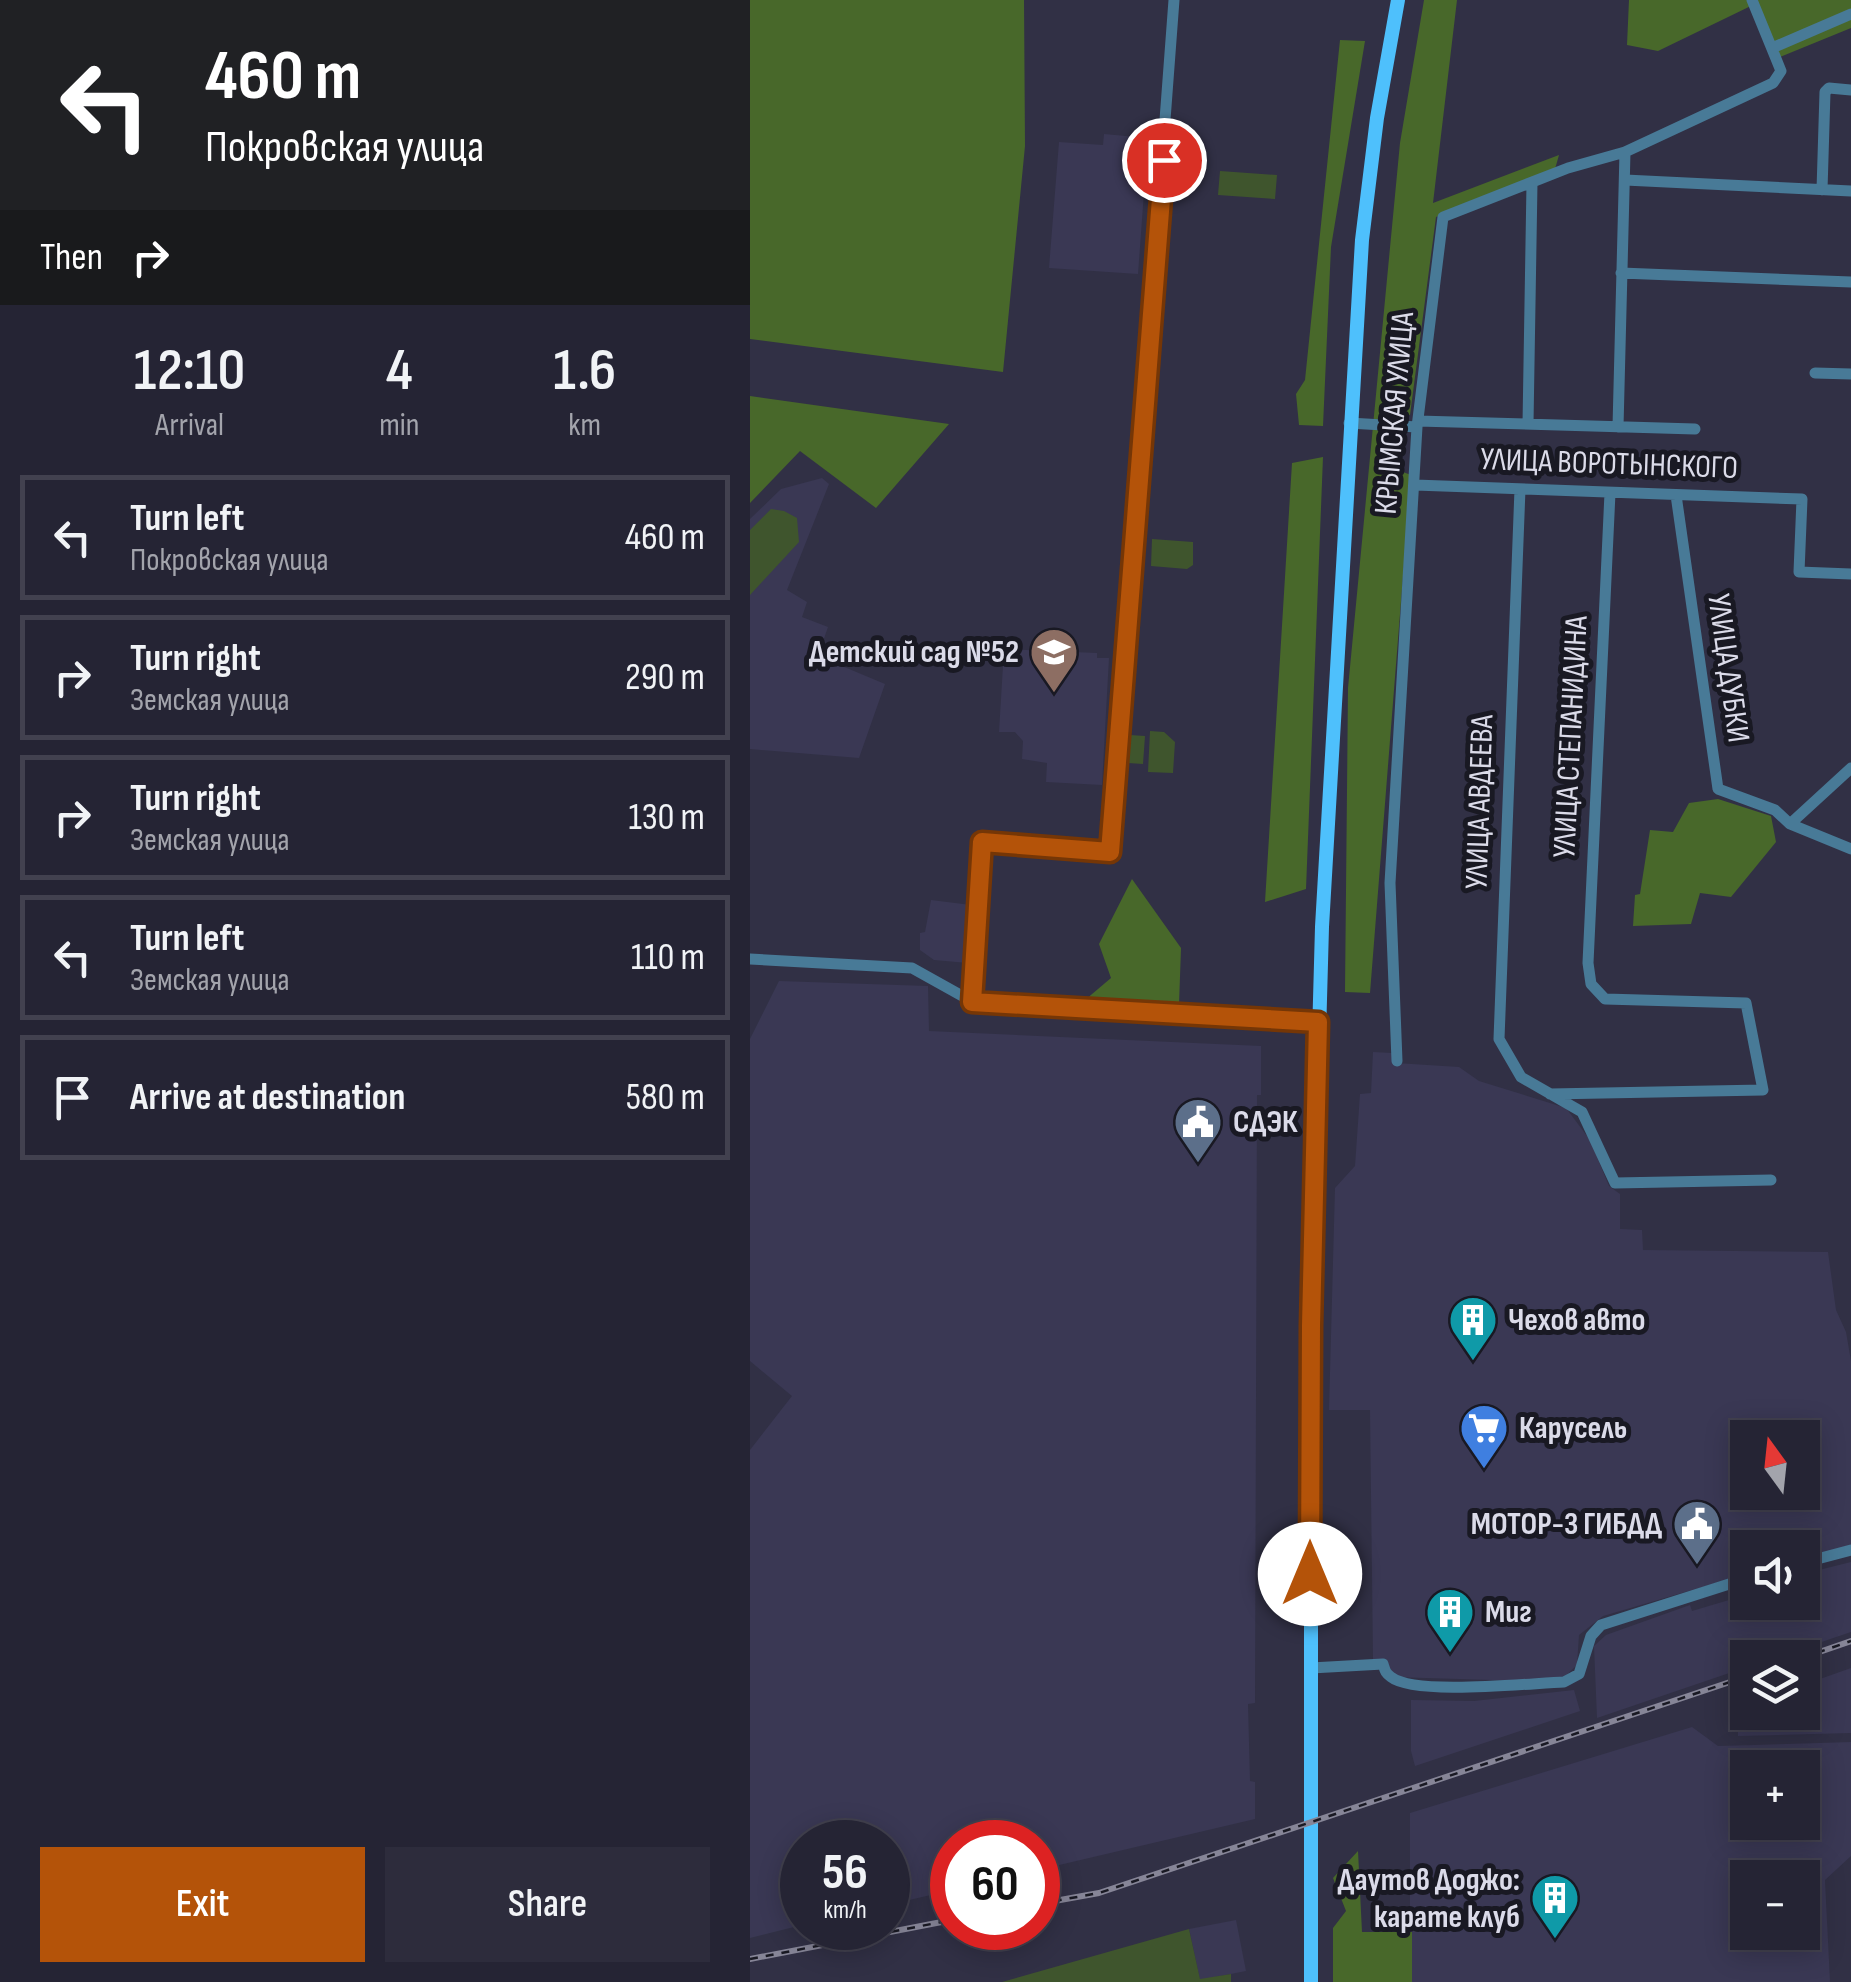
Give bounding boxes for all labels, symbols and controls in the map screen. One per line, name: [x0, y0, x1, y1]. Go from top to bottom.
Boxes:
text: 460 m: [205, 35, 361, 119]
icon: left: [40, 40, 170, 170]
pin: [1122, 118, 1207, 203]
text: Покровская улица: [205, 120, 484, 175]
icon: arrive: [1137, 133, 1192, 188]
icon: right: [123, 230, 178, 285]
text: Then: [40, 235, 103, 280]
street label: КРЫМСКАЯ УЛИЦА: [1367, 310, 1423, 516]
text: 12:10: [134, 335, 245, 407]
text: 4: [386, 335, 413, 407]
text: 1.6: [553, 335, 616, 407]
text: Arrival: [155, 406, 224, 445]
text: min: [379, 406, 419, 445]
text: km: [568, 406, 601, 445]
street label: УЛИЦА ВОРОТЫНСКОГО: [1480, 440, 1738, 488]
text: Turn left: [130, 496, 244, 541]
icon: left: [45, 510, 100, 565]
text: 460 m: [625, 515, 705, 560]
text: Покровская улица: [130, 541, 329, 580]
street label: УЛИЦА ДУБКИ: [1698, 591, 1758, 745]
street label: УЛИЦА СТЕПАНИДИНА: [1545, 615, 1597, 859]
school or university icon: Детский сад №52: [1028, 626, 1080, 694]
place label: Детский сад №52: [809, 633, 1019, 672]
text: Turn right: [130, 636, 261, 681]
icon: right: [45, 650, 100, 705]
text: 290 m: [625, 655, 705, 700]
text: Земская улица: [130, 681, 290, 720]
street label: УЛИЦА АВДЕЕВА: [1457, 714, 1503, 890]
text: Turn right: [130, 776, 261, 821]
icon: right: [45, 790, 100, 845]
text: 130 m: [628, 795, 705, 840]
text: Земская улица: [130, 821, 290, 860]
text: Turn left: [130, 916, 244, 961]
icon: left: [45, 930, 100, 985]
text: 110 m: [631, 935, 705, 980]
text: Земская улица: [130, 961, 290, 1000]
icon: arrive: [45, 1070, 100, 1125]
text: Arrive at destination: [130, 1075, 405, 1120]
text: 580 m: [626, 1075, 705, 1120]
public building icon: СДЭК: [1172, 1096, 1224, 1164]
place label: СДЭК: [1233, 1103, 1298, 1142]
building icon: Чехов авто: [1447, 1294, 1499, 1362]
place label: Чехов авто: [1508, 1301, 1646, 1340]
supermarket icon: Карусель: [1458, 1402, 1510, 1470]
place label: Карусель: [1519, 1409, 1627, 1448]
north arrow: [1730, 1420, 1820, 1510]
map controls: [1730, 1420, 1820, 1950]
public building icon: МОТОР-3 ГИБДД: [1671, 1498, 1723, 1566]
place label: МОТОР-3 ГИБДД: [1471, 1505, 1662, 1544]
position arrow: [1258, 1522, 1362, 1626]
button: sound: [1730, 1530, 1820, 1620]
building icon: Миг: [1424, 1586, 1476, 1654]
place label: Миг: [1485, 1593, 1532, 1632]
button: layers: [1730, 1640, 1820, 1730]
button: +: [1730, 1750, 1820, 1840]
speed limit sign: 60: [930, 1820, 1060, 1950]
text: 56: [822, 1843, 868, 1903]
button: Exit: [40, 1847, 365, 1962]
button: Share: [385, 1847, 710, 1962]
button: −: [1730, 1860, 1820, 1950]
place label: Даутов Доджо: карате клуб: [1337, 1861, 1520, 1937]
building icon: Даутов Доджо: карате клуб: [1529, 1872, 1581, 1940]
text: km/h: [823, 1895, 867, 1926]

